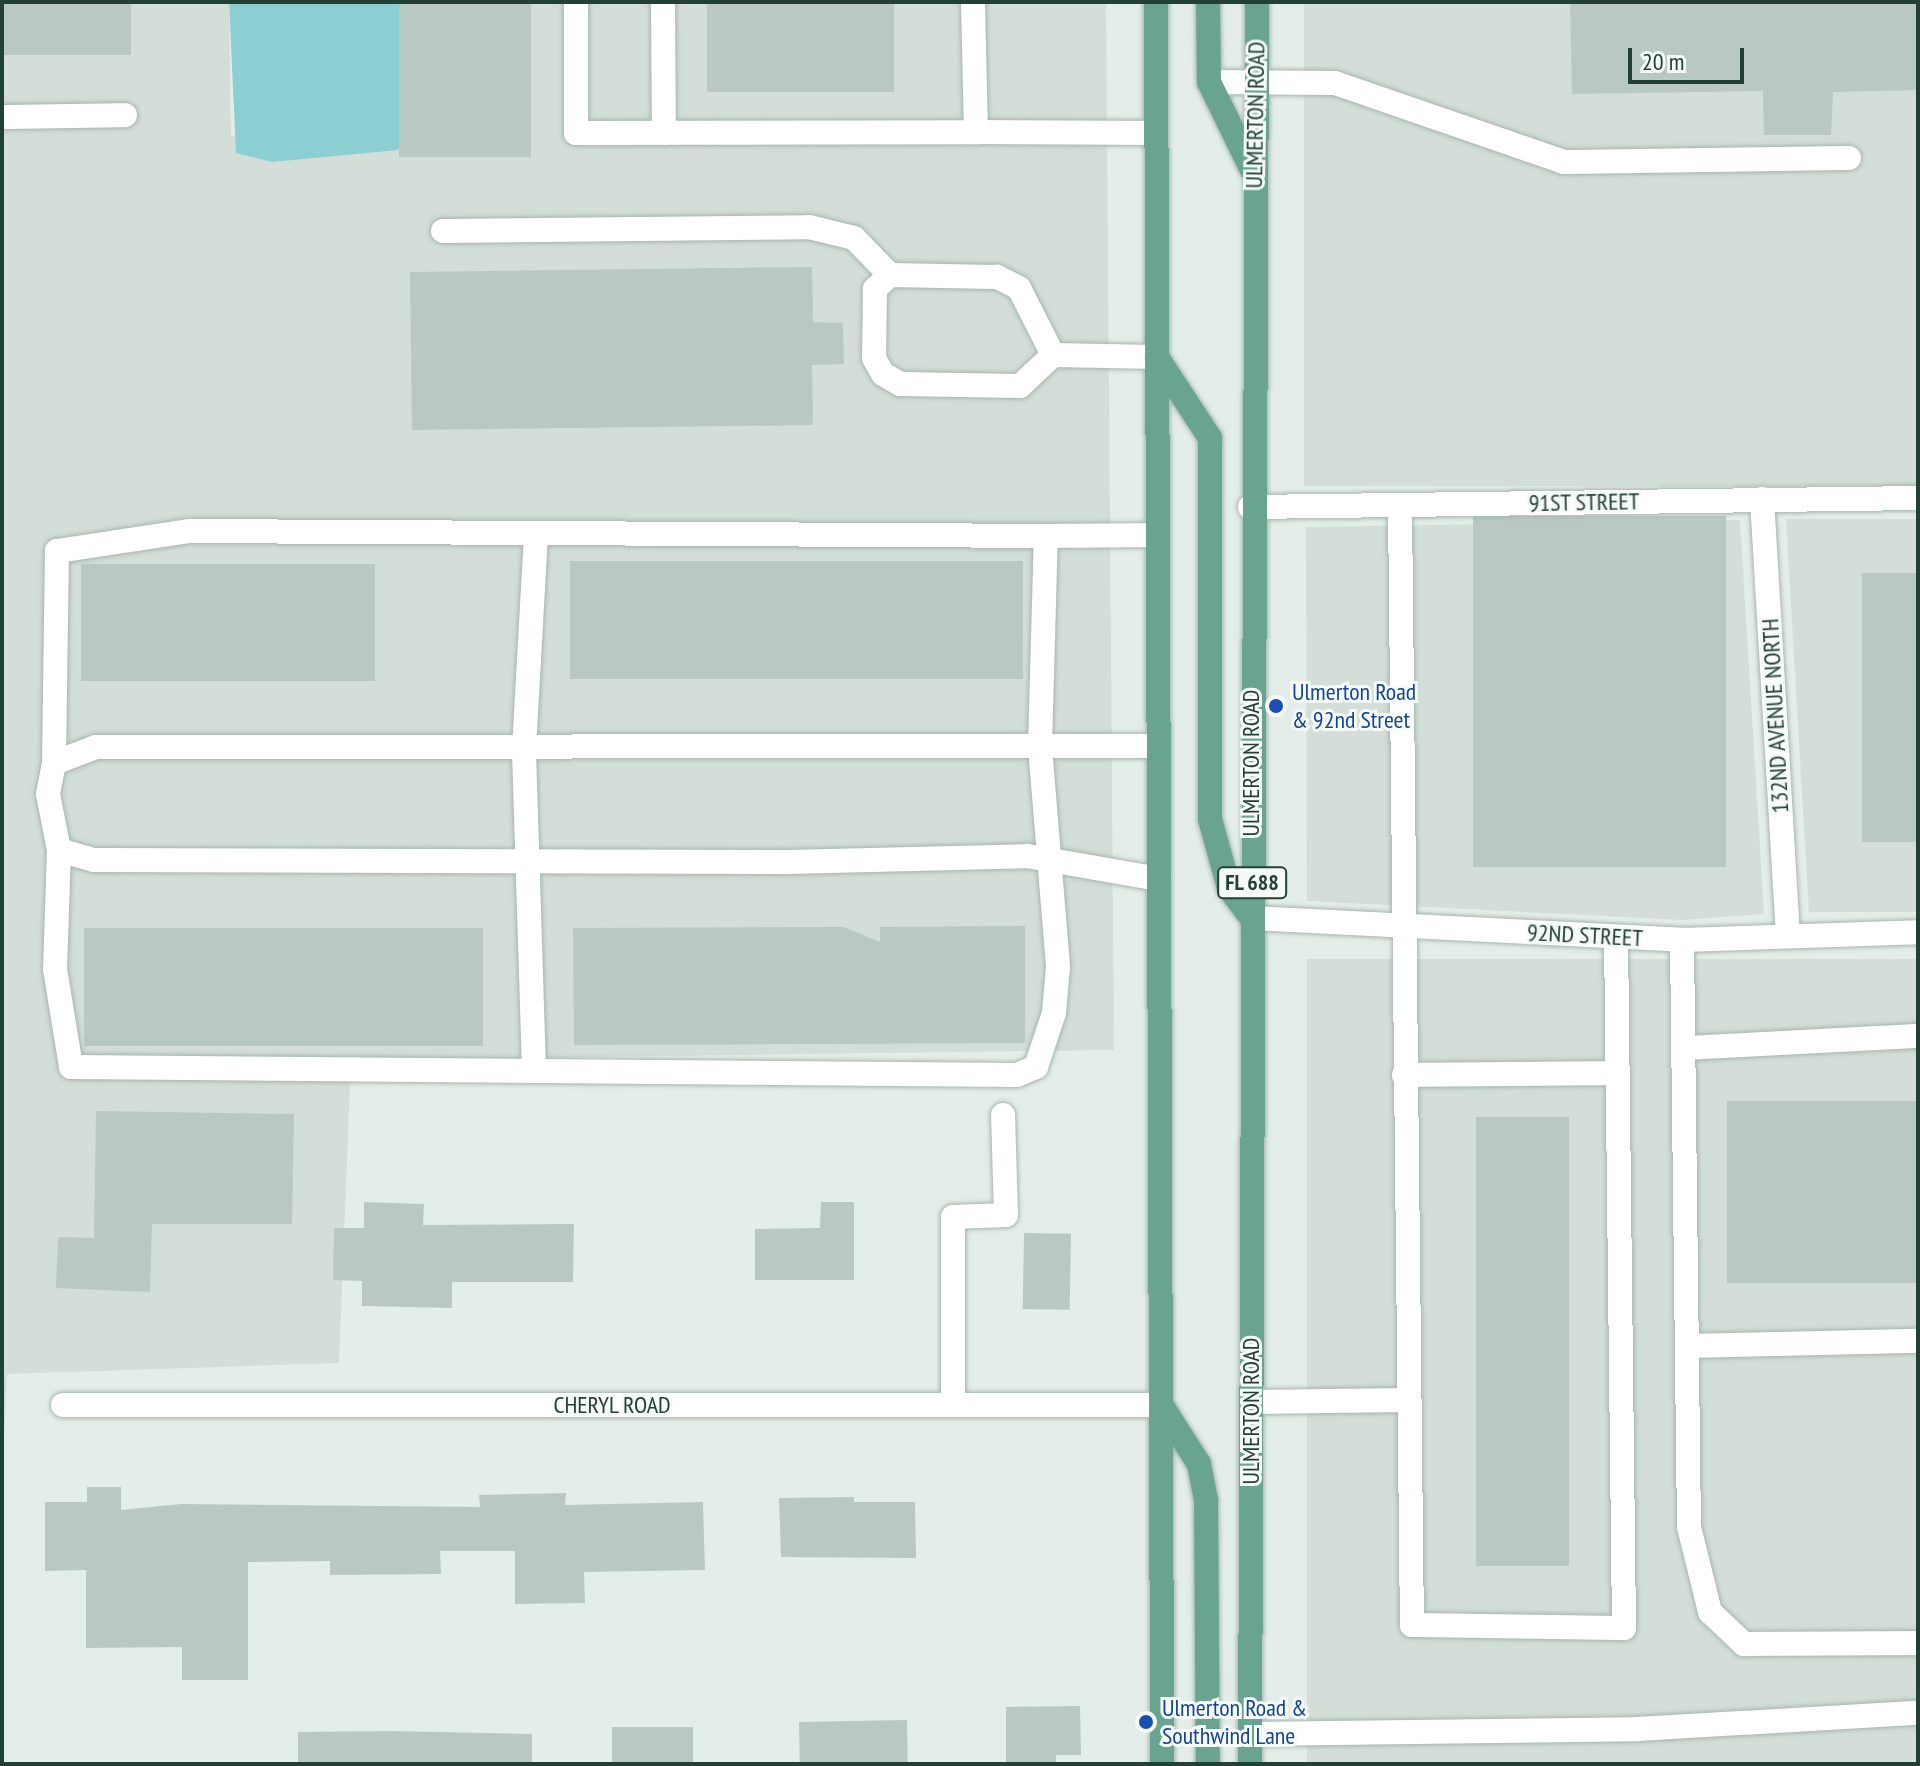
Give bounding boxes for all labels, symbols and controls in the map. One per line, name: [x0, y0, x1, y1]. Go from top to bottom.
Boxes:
scale bar: [1632, 32, 1748, 82]
street label: ULMERTON ROAD: [1239, 41, 1271, 189]
text: 20 m: [1642, 46, 1684, 77]
street label: 91ST STREET: [1528, 487, 1640, 517]
street label: 132ND AVENUE NORTH: [1755, 618, 1795, 814]
place label: Ulmerton Road & 92nd Street: [1292, 678, 1416, 734]
street label: ULMERTON ROAD: [1237, 690, 1265, 836]
marker: Ulmerton Road & 92nd Street: [1267, 697, 1285, 715]
road number: FL 688: [1216, 865, 1288, 901]
street label: 92ND STREET: [1526, 918, 1644, 952]
street label: ULMERTON ROAD: [1237, 1338, 1265, 1484]
street label: CHERYL ROAD: [553, 1391, 671, 1419]
place label: Ulmerton Road & Southwind Lane: [1162, 1694, 1307, 1750]
marker: Ulmerton Road & Southwind Lane: [1137, 1713, 1155, 1731]

